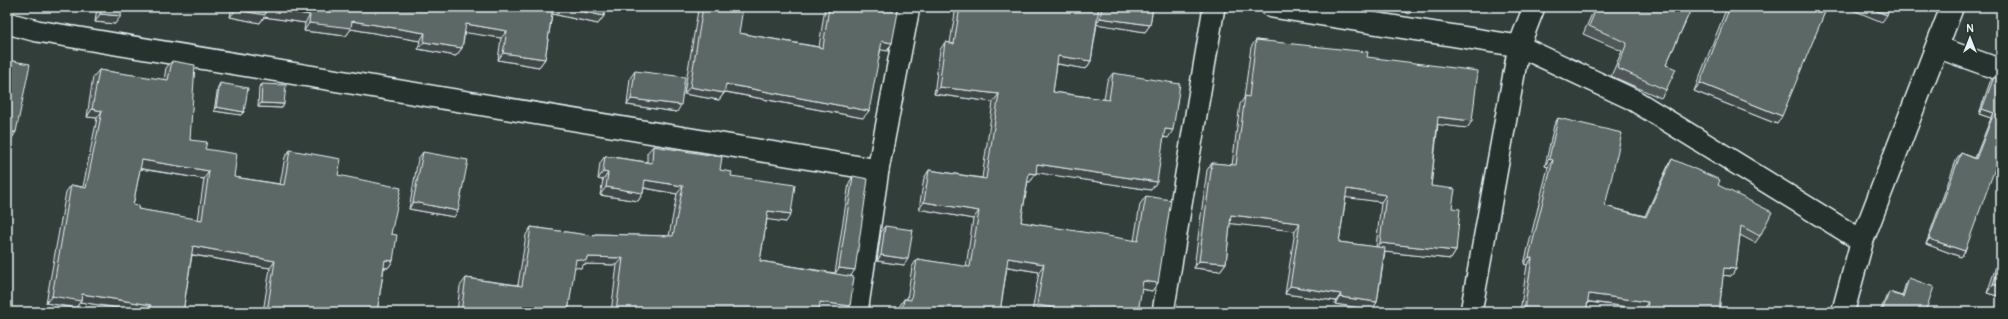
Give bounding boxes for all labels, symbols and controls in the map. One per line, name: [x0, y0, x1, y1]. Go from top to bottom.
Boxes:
north arrow: [1950, 18, 1990, 58]
text: N: [1966, 22, 1974, 35]

